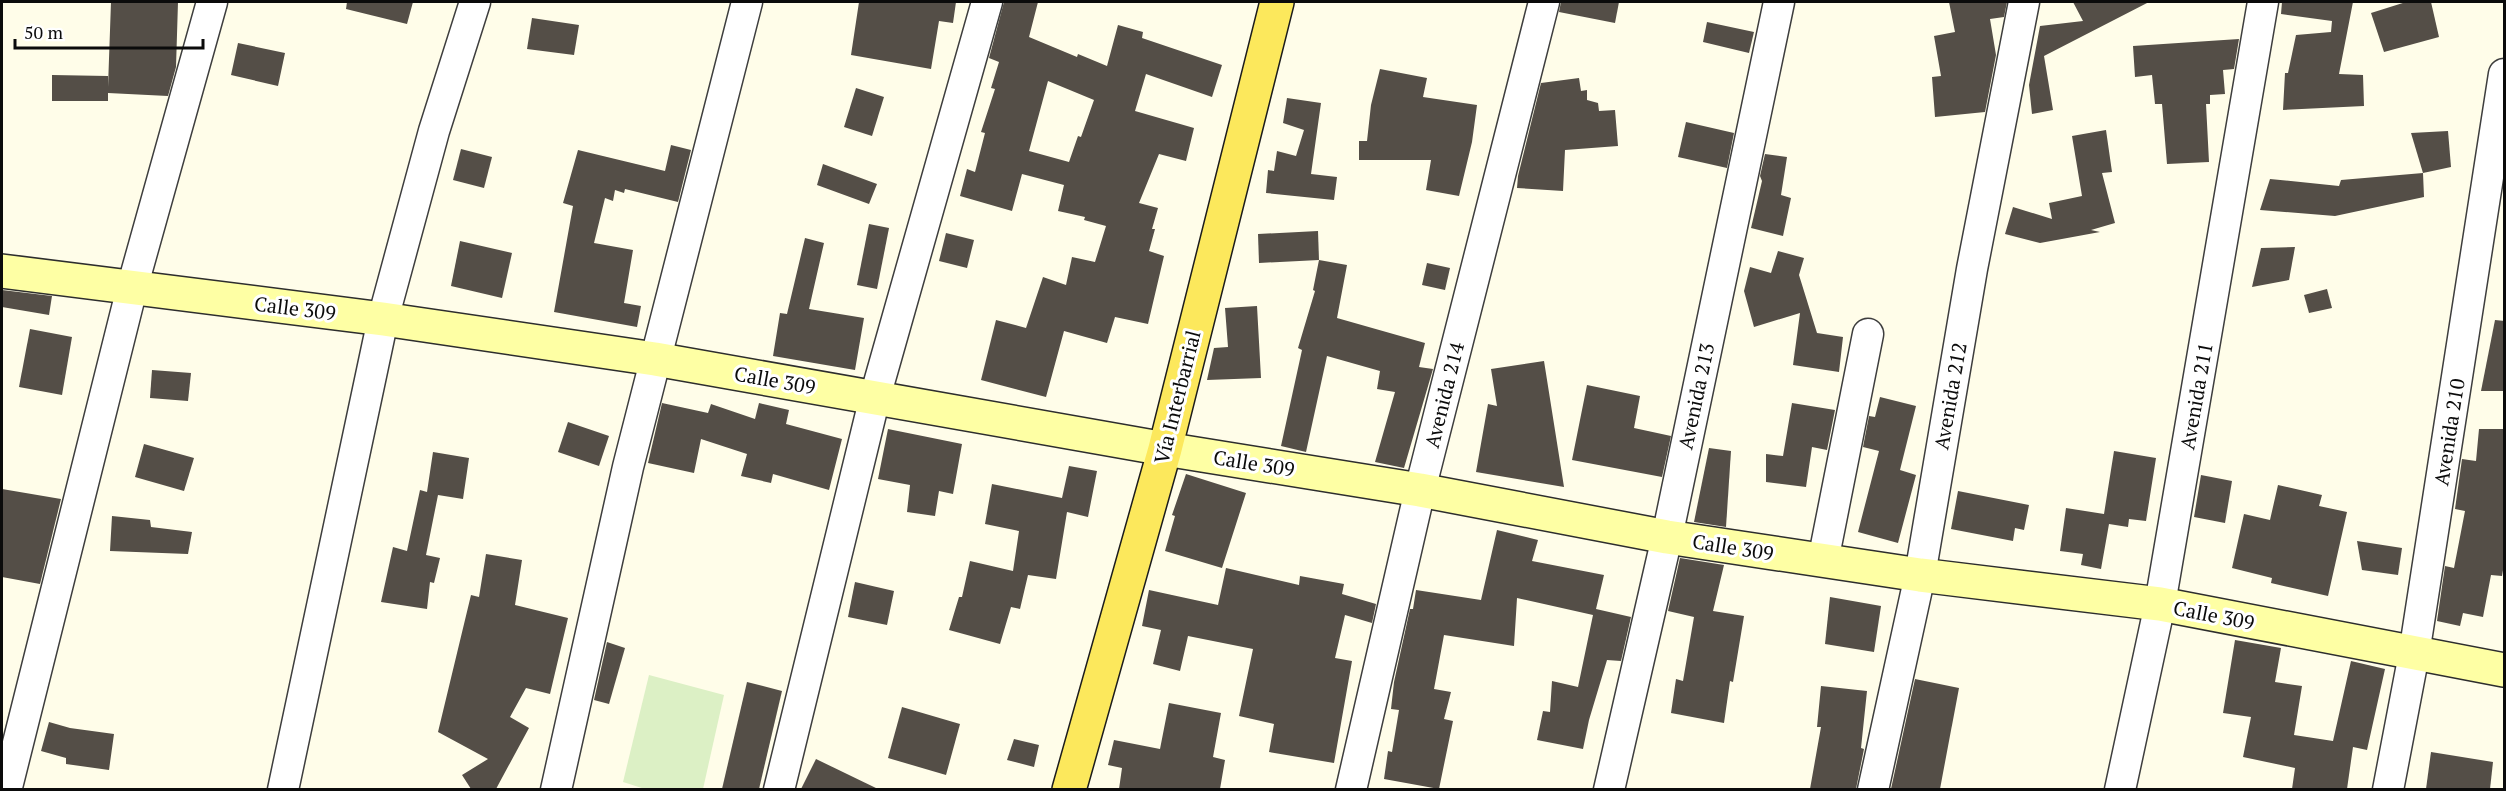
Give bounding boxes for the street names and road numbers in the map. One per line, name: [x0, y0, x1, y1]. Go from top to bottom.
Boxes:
street label: Calle 309: [253, 290, 337, 326]
street label: Vía Interbarrial: [1147, 328, 1207, 466]
street label: Avenida 214: [1418, 339, 1470, 451]
street label: Avenida 213: [1672, 340, 1720, 452]
street label: Avenida 212: [1927, 340, 1973, 452]
street label: Avenida 211: [2173, 340, 2219, 452]
street label: Calle 309: [732, 360, 818, 400]
street label: Avenida 210: [2427, 377, 2471, 487]
street label: Calle 309: [1211, 443, 1297, 483]
street label: Calle 309: [1690, 527, 1776, 567]
street label: Calle 309: [2171, 594, 2257, 636]

